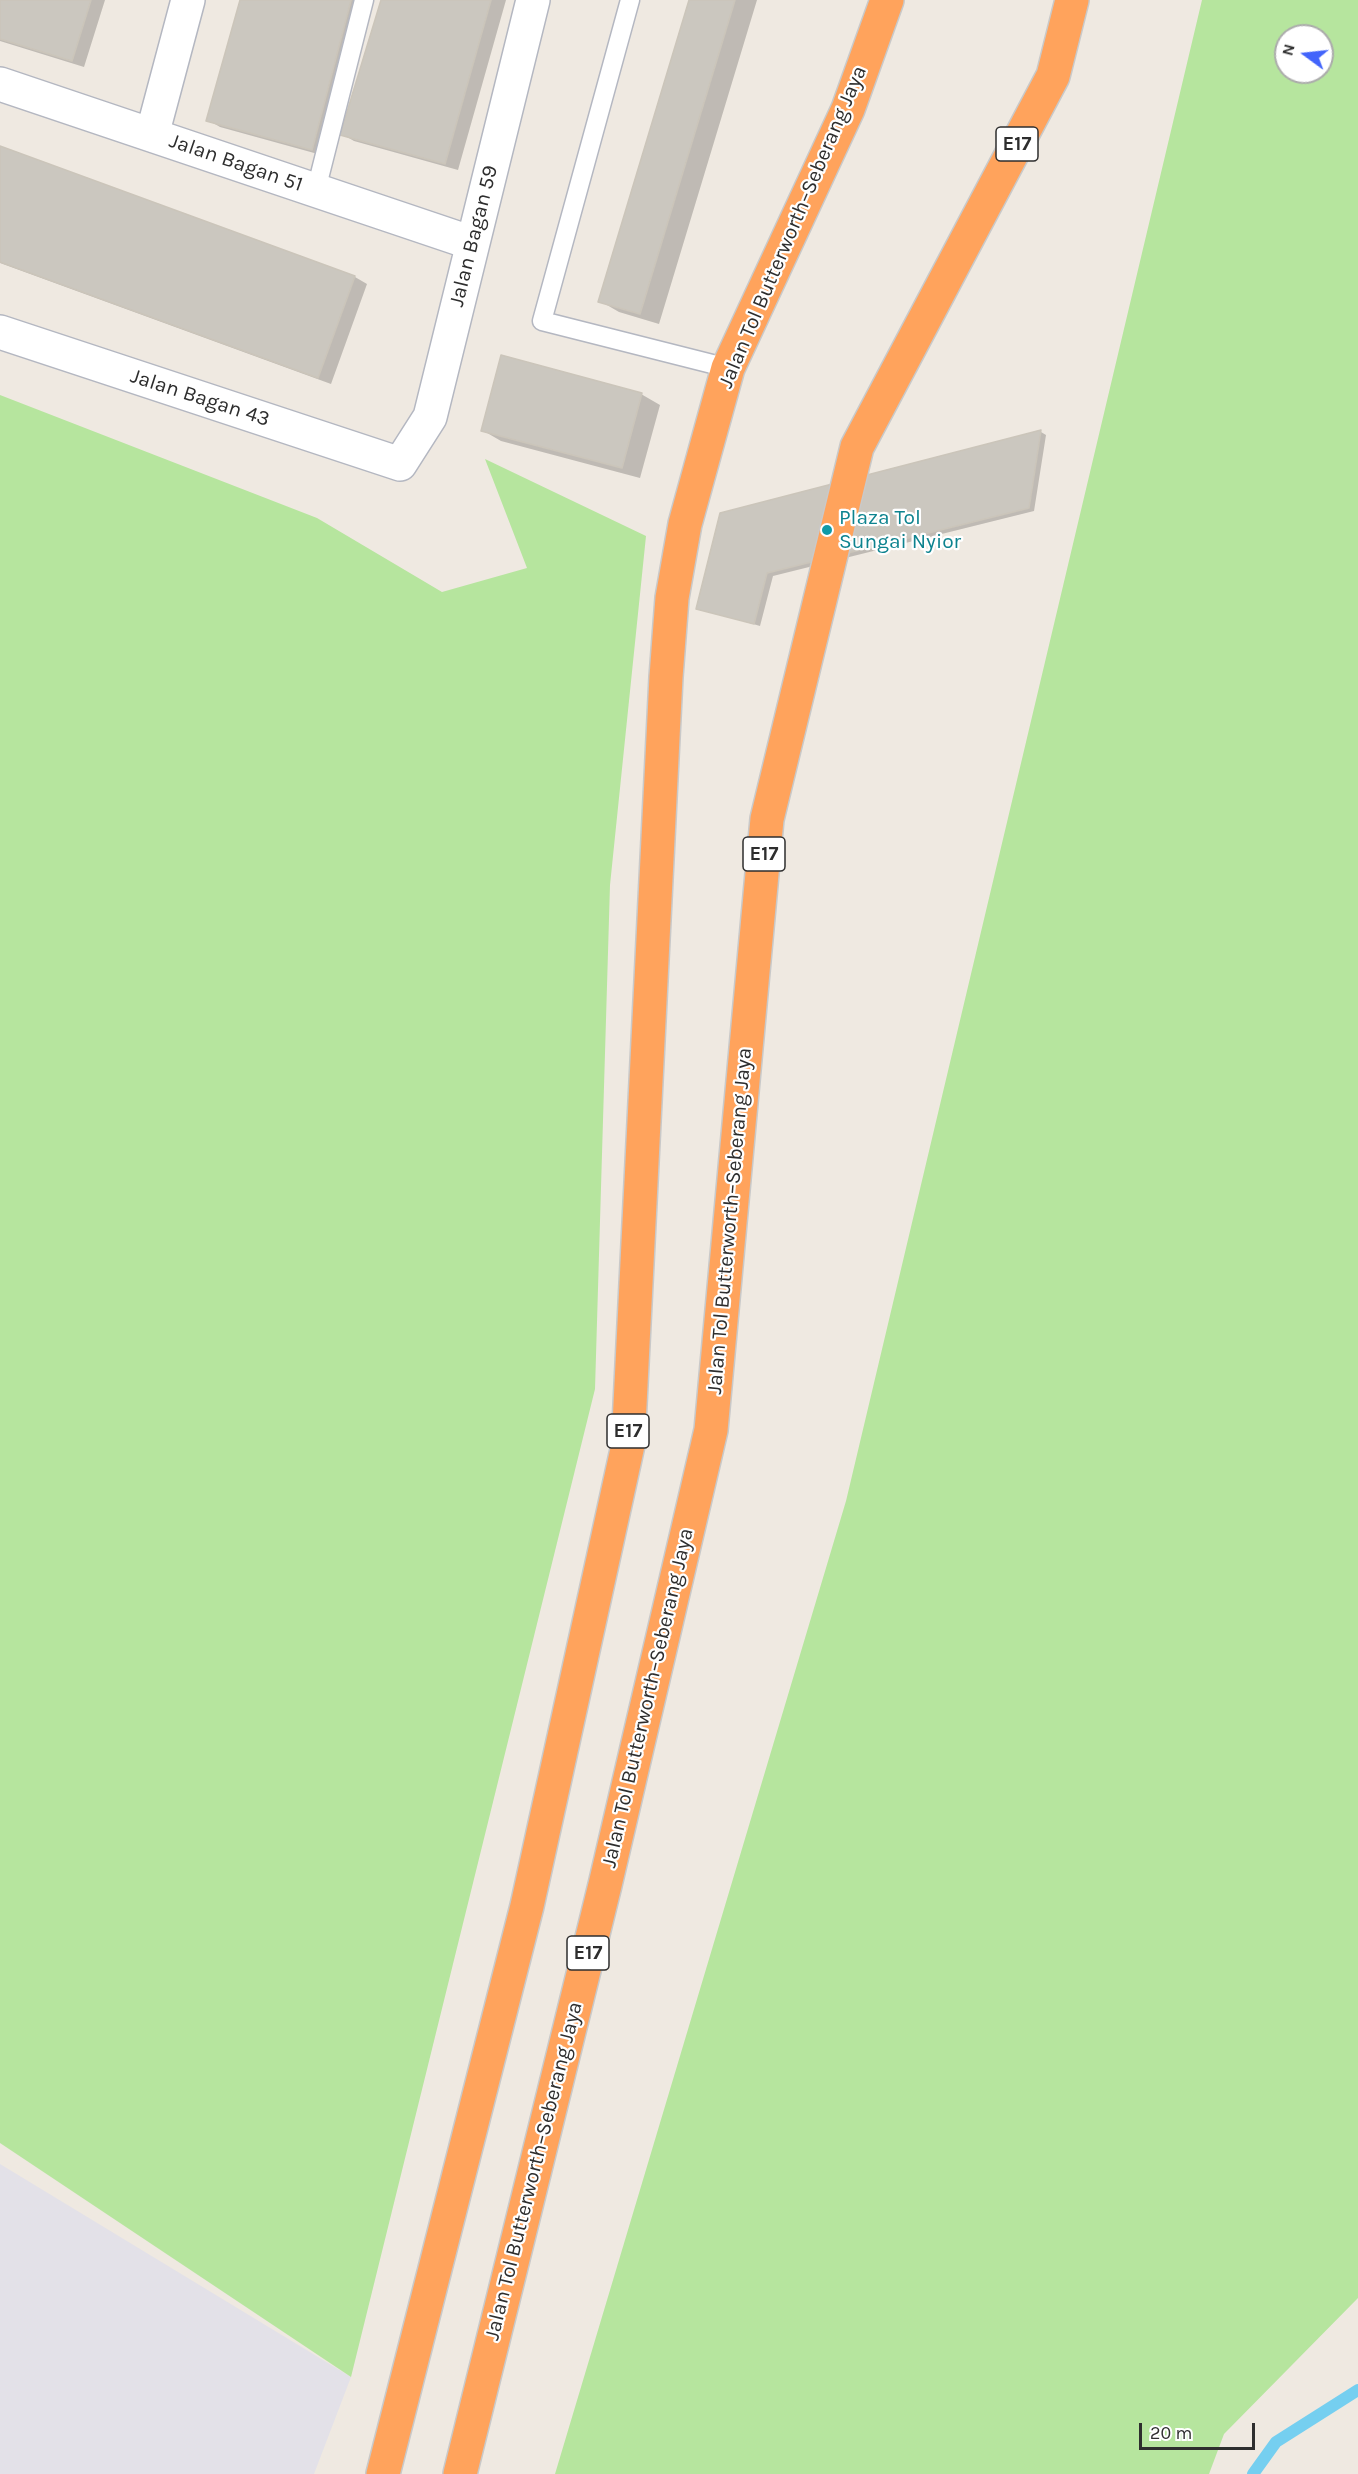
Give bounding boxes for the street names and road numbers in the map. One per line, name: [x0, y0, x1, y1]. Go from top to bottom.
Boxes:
street label: Jalan Tol Butterworth–Seberang Jaya: [713, 62, 873, 392]
road number: E17: [996, 127, 1038, 161]
street label: Jalan Bagan 51: [166, 128, 306, 198]
street label: Jalan Bagan 59: [444, 163, 504, 309]
street label: Jalan Bagan 43: [127, 364, 273, 432]
road number: E17: [743, 837, 785, 871]
street label: Jalan Tol Butterworth–Seberang Jaya: [702, 1047, 758, 1395]
road number: E17: [607, 1414, 649, 1448]
street label: Jalan Tol Butterworth–Seberang Jaya: [597, 1526, 699, 1870]
road number: E17: [567, 1936, 609, 1970]
street label: Jalan Tol Butterworth–Seberang Jaya: [480, 1999, 588, 2343]

